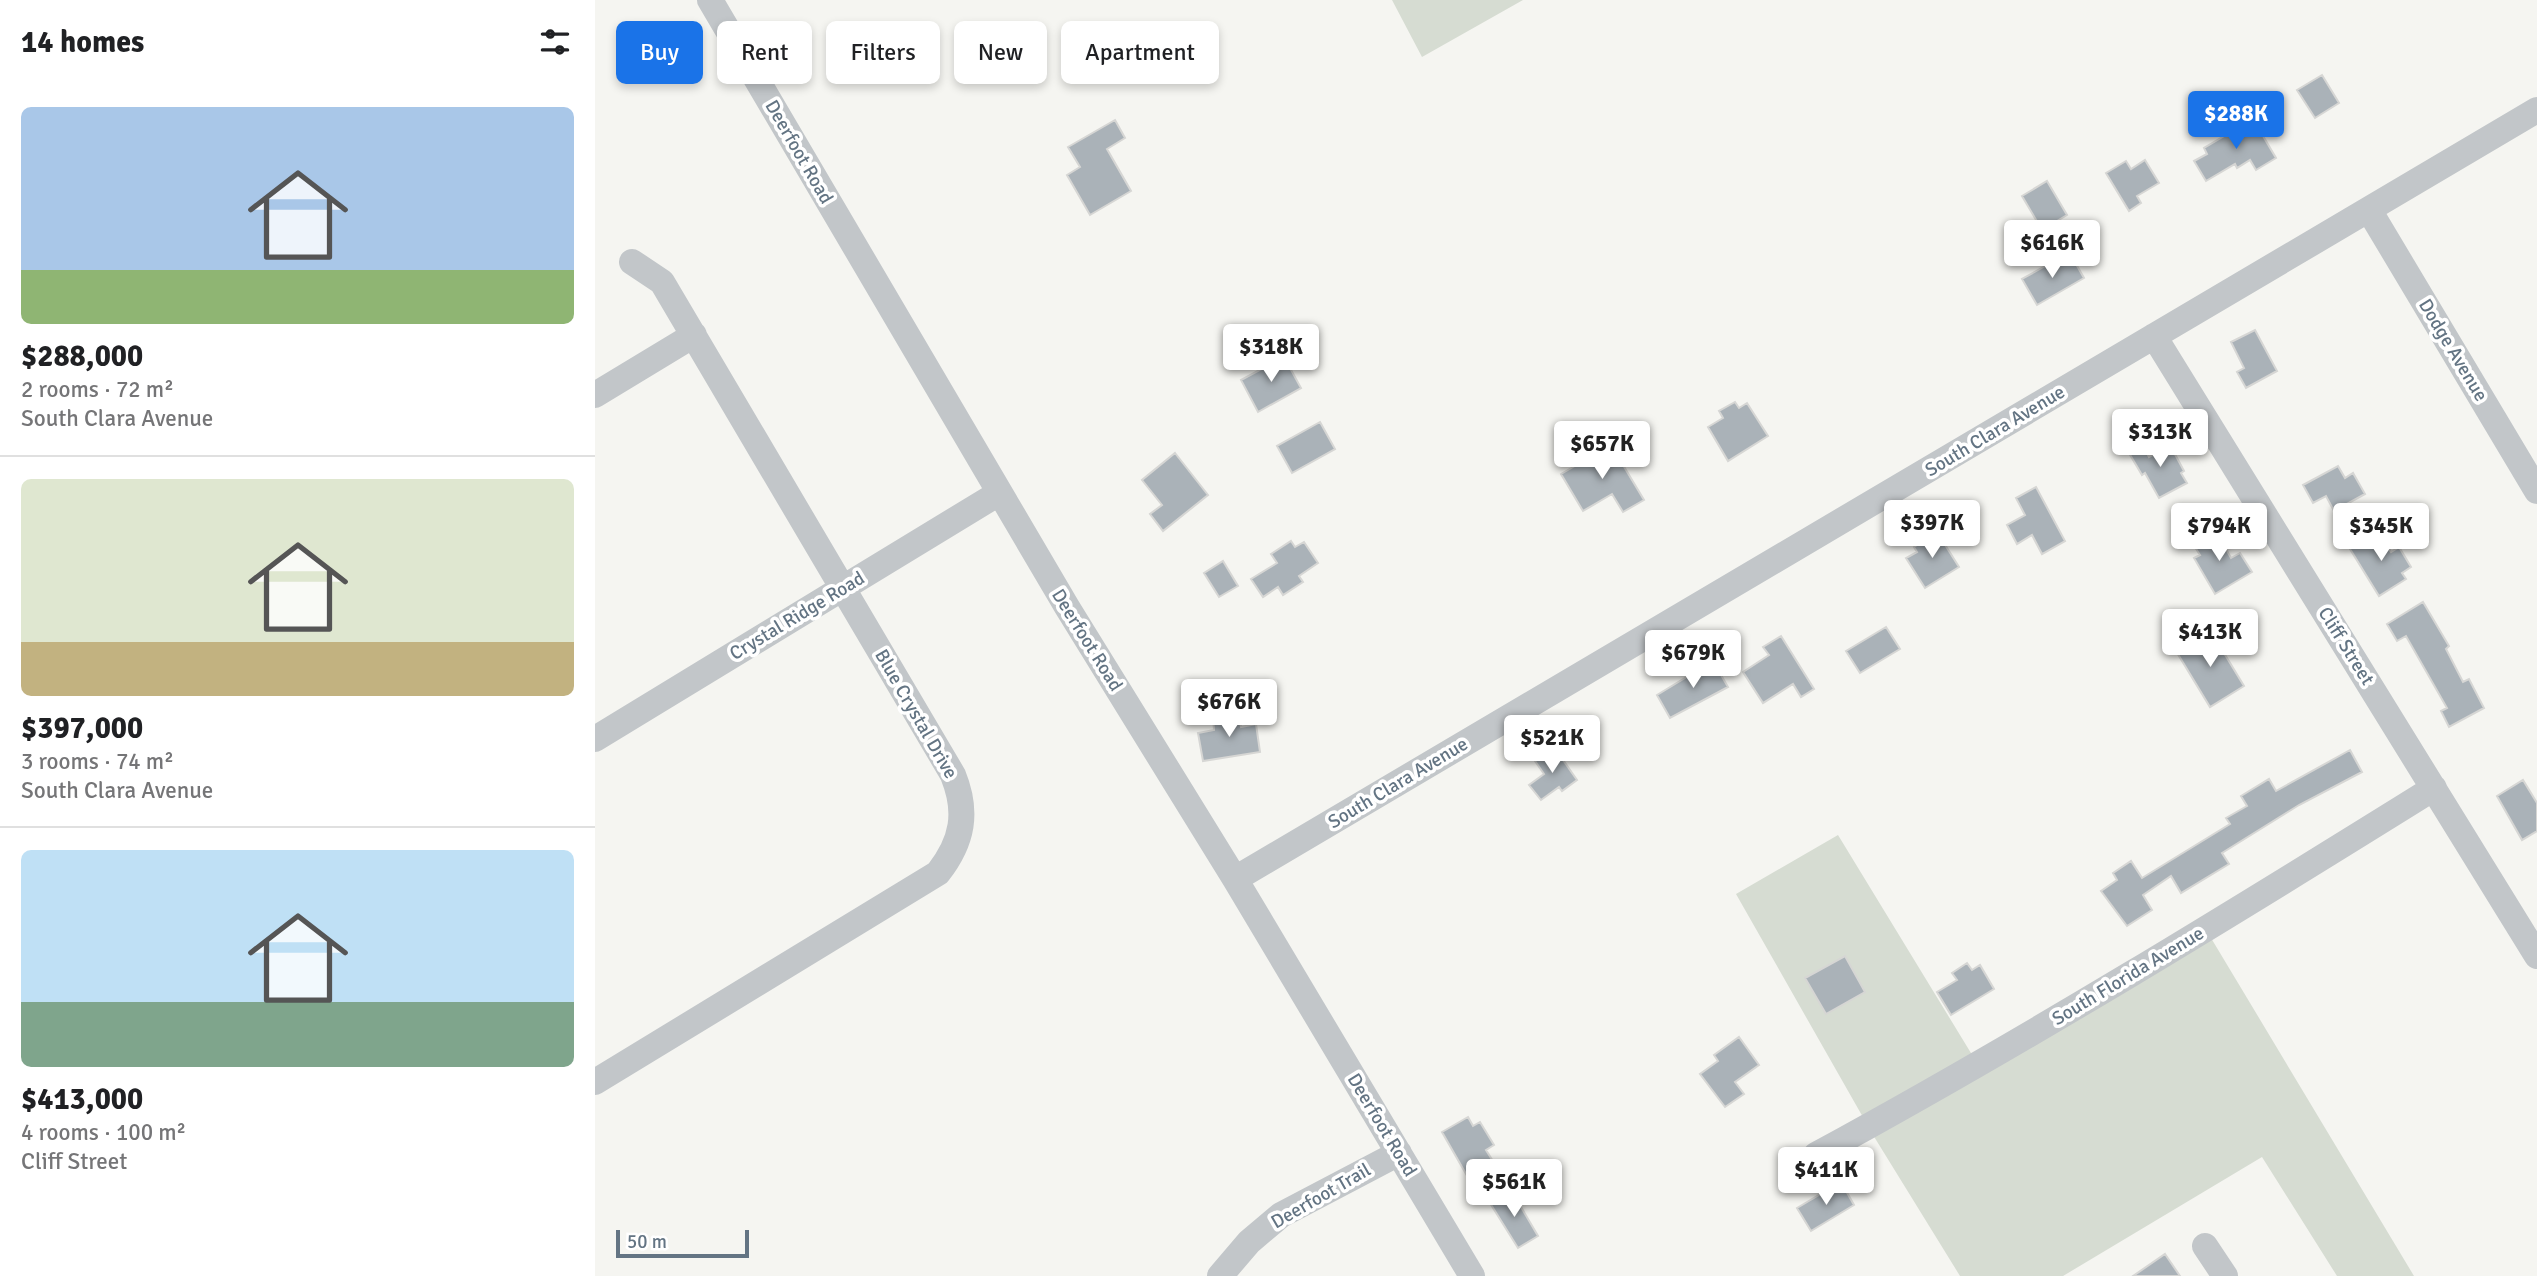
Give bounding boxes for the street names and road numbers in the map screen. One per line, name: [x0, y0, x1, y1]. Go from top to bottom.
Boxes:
street label: Deerfoot Road: [760, 96, 838, 208]
street label: Dodge Avenue: [2413, 294, 2493, 406]
street label: South Clara Avenue: [1921, 380, 2069, 482]
street label: Crystal Ridge Road: [725, 566, 869, 666]
street label: Deerfoot Road: [1046, 584, 1128, 696]
street label: Cliff Street: [2313, 602, 2380, 690]
street label: Blue Crystal Drive: [869, 645, 963, 783]
street label: South Clara Avenue: [1324, 732, 1472, 834]
street label: South Florida Avenue: [2048, 921, 2208, 1031]
street label: Deerfoot Road: [1342, 1069, 1422, 1181]
street label: Deerfoot Trail: [1267, 1158, 1375, 1234]

